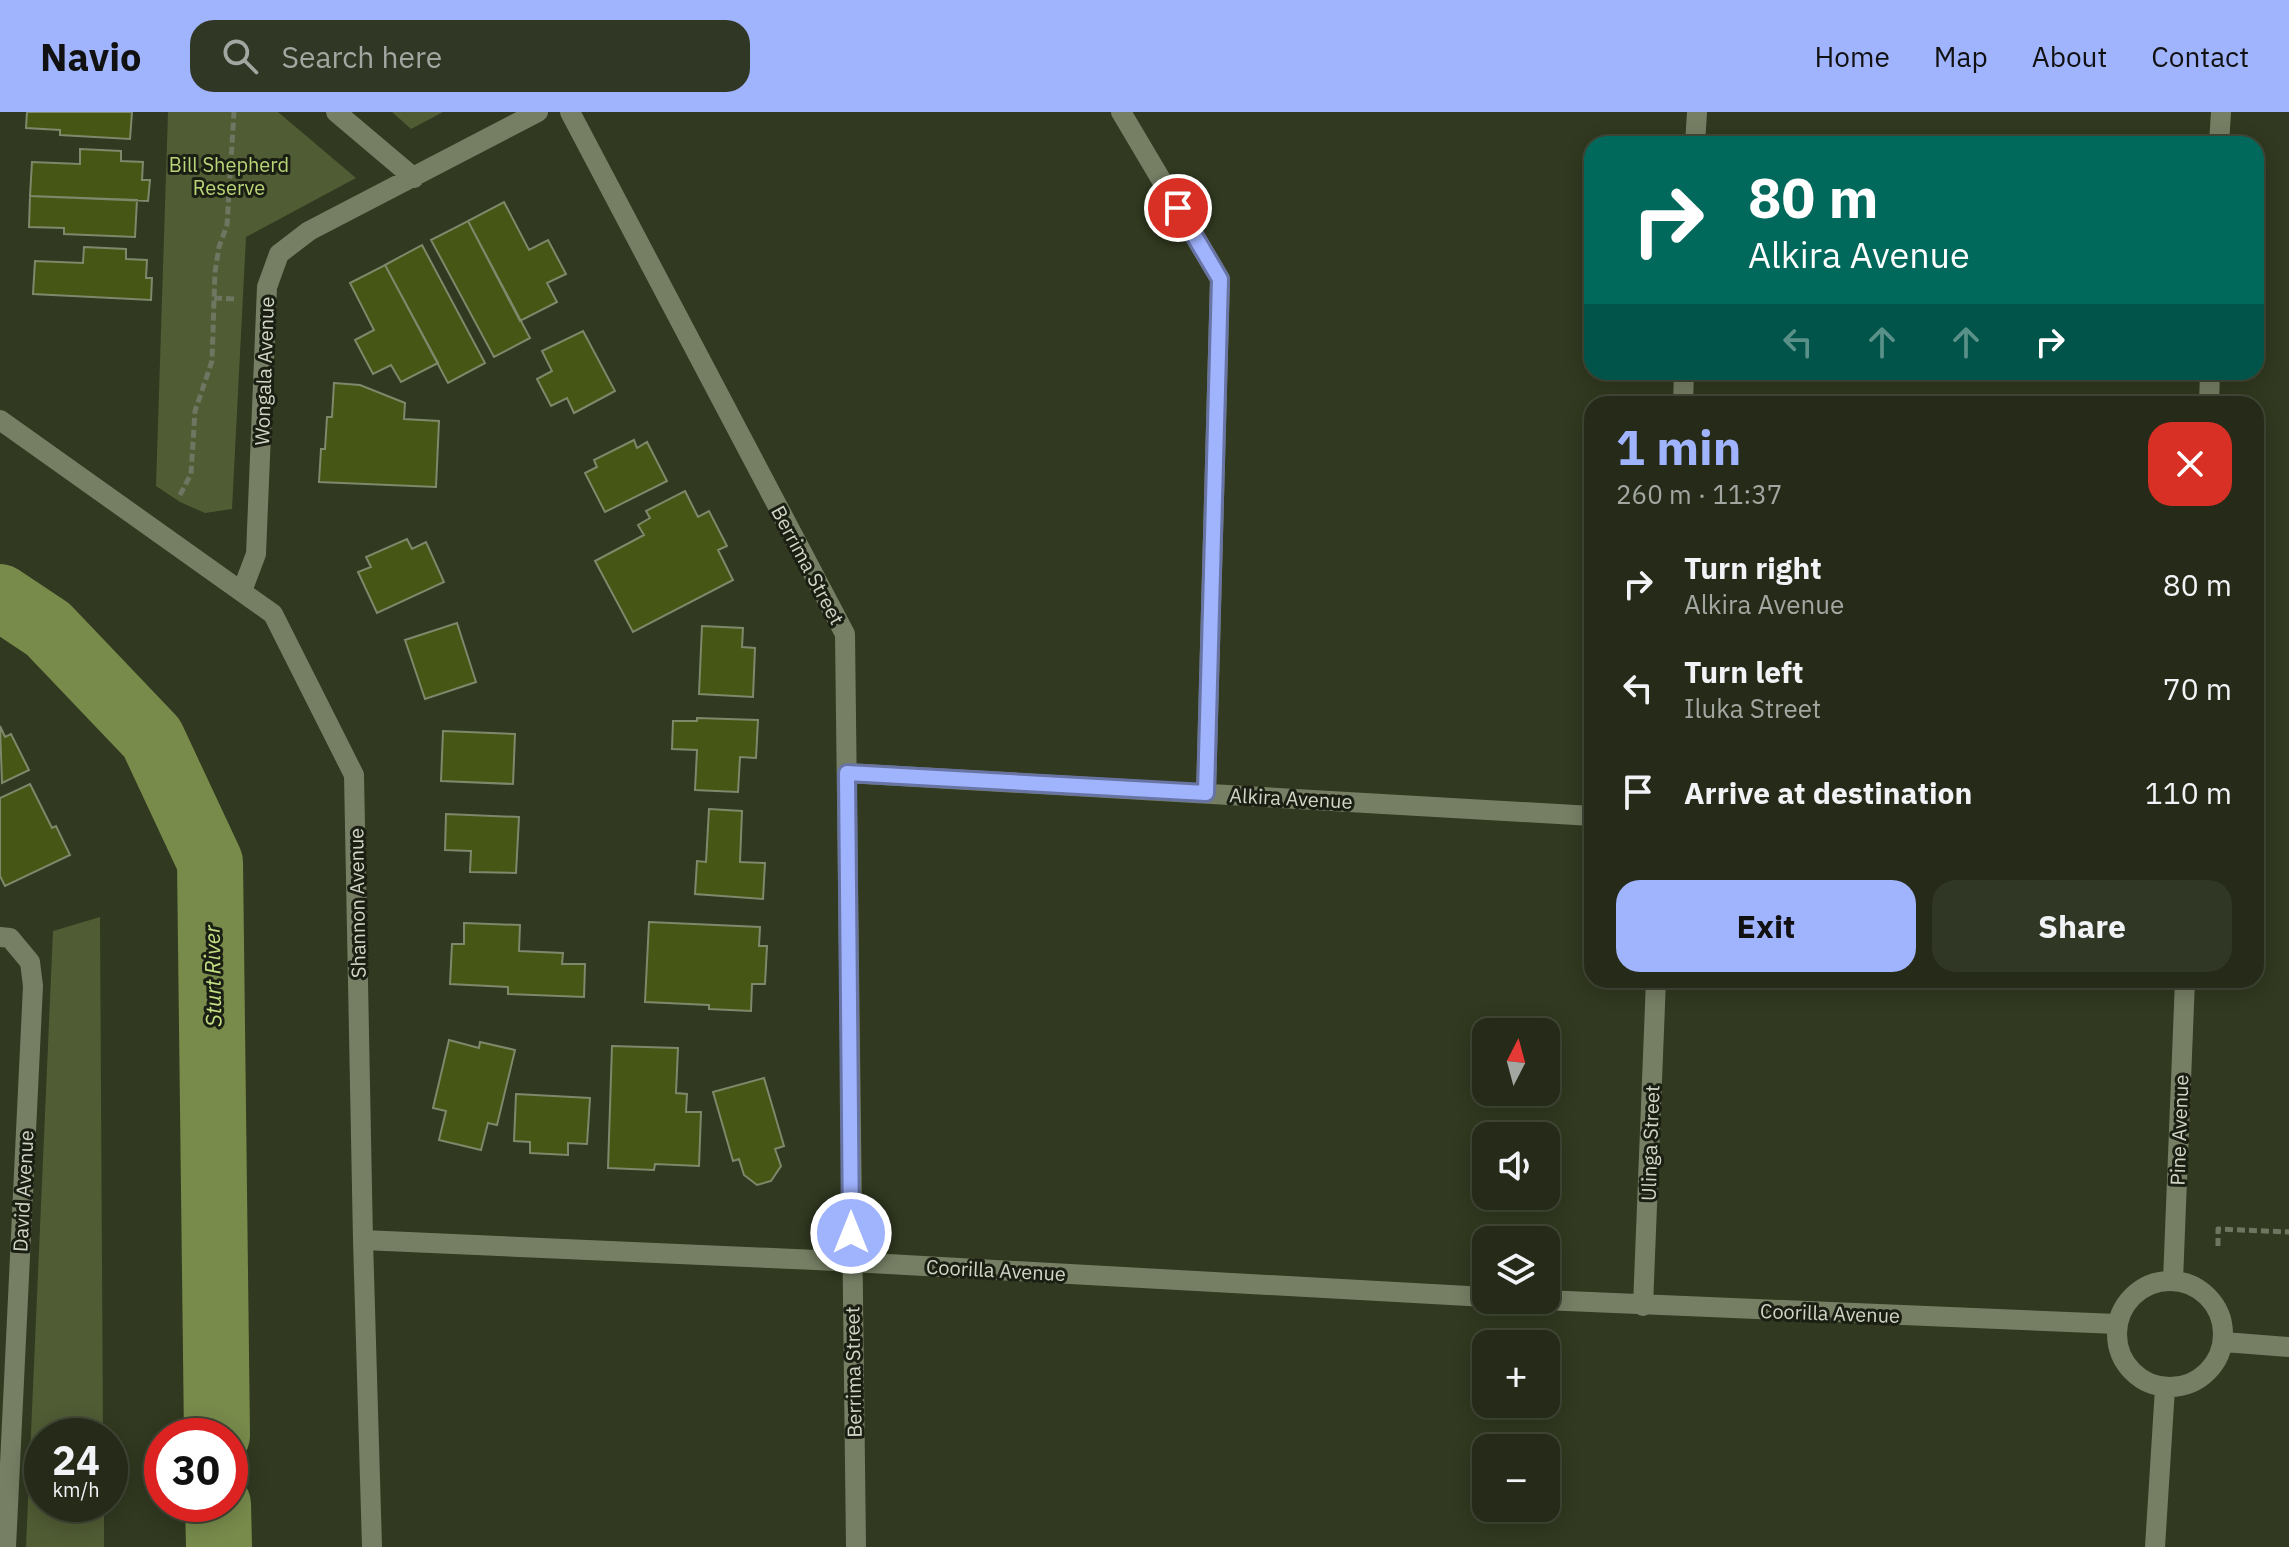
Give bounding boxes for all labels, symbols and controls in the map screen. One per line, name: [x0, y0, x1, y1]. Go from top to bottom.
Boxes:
search box: [190, 20, 750, 92]
text: Navio: [40, 32, 142, 81]
icon: search: [218, 34, 262, 78]
text: Search here: [282, 37, 442, 76]
text: Home: [1814, 38, 1890, 75]
text: Map: [1934, 38, 1988, 75]
text: About: [2032, 38, 2107, 75]
text: Contact: [2151, 38, 2249, 75]
park label: Bill Shepherd Reserve: [169, 151, 289, 201]
text: 80 m: [1748, 161, 1878, 233]
icon: right: [1616, 168, 1720, 272]
pin: [1144, 174, 1212, 242]
icon: arrive: [1156, 186, 1200, 230]
text: Alkira Avenue: [1748, 231, 1970, 278]
street label: Wongala Avenue: [248, 296, 280, 446]
icon: left: [1776, 320, 1820, 364]
icon: ahead: [1860, 320, 1904, 364]
icon: ahead: [1944, 320, 1988, 364]
icon: right: [2028, 320, 2072, 364]
text: 1 min: [1616, 416, 1741, 478]
button: close: [2148, 422, 2232, 506]
text: 260 m · 11:37: [1616, 477, 1782, 511]
street label: Berrima Street: [765, 501, 851, 629]
text: Turn right: [1684, 548, 1822, 587]
icon: right: [1616, 562, 1660, 606]
text: 80 m: [2163, 565, 2232, 604]
text: Alkira Avenue: [1684, 587, 1844, 621]
text: Turn left: [1684, 652, 1803, 691]
icon: left: [1616, 666, 1660, 710]
text: 70 m: [2163, 669, 2232, 708]
text: Iluka Street: [1684, 691, 1821, 725]
icon: arrive: [1616, 770, 1660, 814]
text: Arrive at destination: [1684, 773, 1972, 812]
text: 110 m: [2145, 773, 2232, 812]
street label: Alkira Avenue: [1229, 781, 1353, 815]
street label: Shannon Avenue: [342, 828, 372, 978]
button: Exit: [1616, 880, 1916, 972]
button: Share: [1932, 880, 2232, 972]
water label: Sturt River: [197, 924, 227, 1027]
north arrow: [1472, 1018, 1560, 1106]
map controls: [1472, 1018, 1560, 1522]
street label: Pine Avenue: [2164, 1074, 2194, 1186]
street label: Ulinga Street: [1634, 1085, 1666, 1201]
button: sound: [1472, 1122, 1560, 1210]
street label: David Avenue: [6, 1129, 40, 1253]
position arrow: [809, 1191, 893, 1275]
button: layers: [1472, 1226, 1560, 1314]
street label: Coorilla Avenue: [925, 1253, 1067, 1287]
street label: Coorilla Avenue: [1760, 1297, 1901, 1329]
street label: Berrima Street: [838, 1306, 868, 1438]
button: +: [1472, 1330, 1560, 1418]
speed limit sign: 30: [144, 1418, 248, 1522]
text: 24: [52, 1434, 100, 1486]
button: −: [1472, 1434, 1560, 1522]
text: km/h: [52, 1476, 100, 1503]

